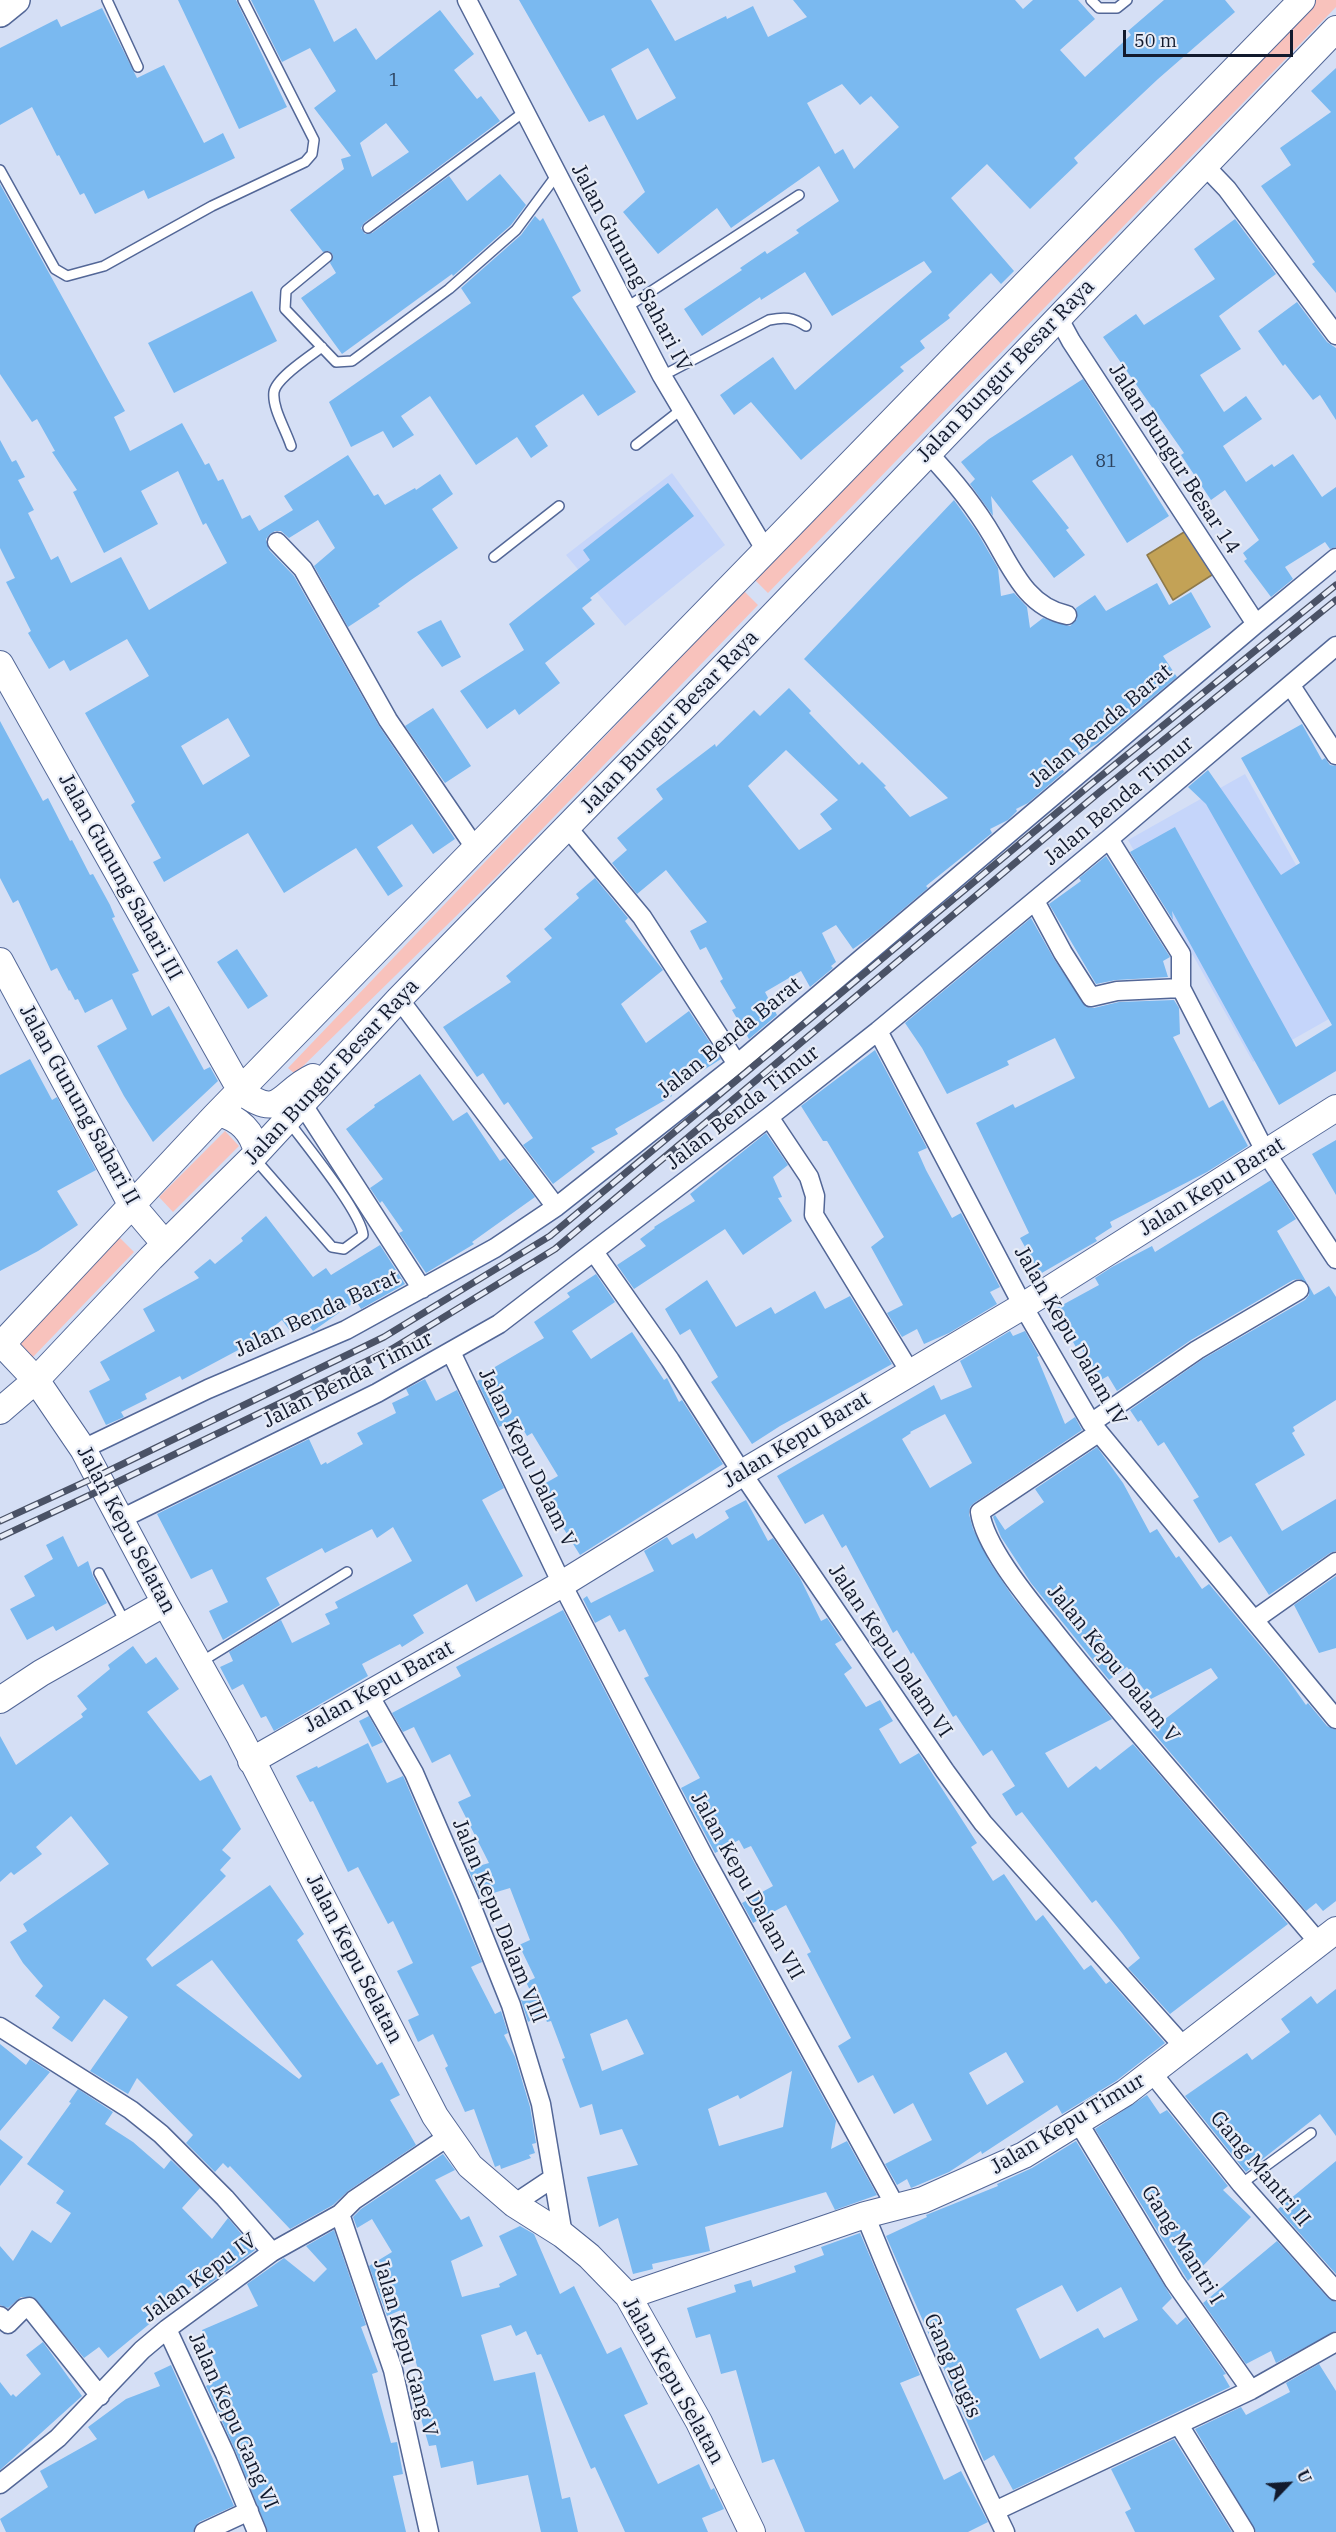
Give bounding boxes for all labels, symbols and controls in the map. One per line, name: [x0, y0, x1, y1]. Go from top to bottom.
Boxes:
scale bar: [1126, 18, 1296, 56]
text: 50 m: [1134, 29, 1177, 52]
house number: 1: [389, 70, 399, 92]
street label: Jalan Gunung Sahari IV: [565, 160, 697, 376]
street label: Jalan Bungur Besar Raya: [912, 274, 1100, 468]
street label: Jalan Bungur Besar 14: [1103, 359, 1245, 559]
house number: 81: [1095, 451, 1117, 473]
street label: Jalan Bungur Besar Raya: [576, 625, 764, 819]
street label: Jalan Benda Barat: [1025, 659, 1177, 793]
street label: Jalan Benda Timur: [1039, 731, 1199, 871]
street label: Jalan Gunung Sahari III: [53, 769, 187, 985]
street label: Jalan Benda Barat: [653, 972, 807, 1104]
street label: Jalan Bungur Besar Raya: [239, 974, 425, 1170]
street label: Jalan Gunung Sahari II: [13, 1000, 145, 1210]
street label: Jalan Benda Timur: [661, 1040, 825, 1176]
street label: Jalan Kepu Barat: [1135, 1132, 1289, 1242]
street label: Jalan Kepu Dalam IV: [1008, 1242, 1132, 1430]
street label: Jalan Benda Barat: [231, 1265, 403, 1363]
street label: Jalan Benda Timur: [259, 1326, 437, 1434]
street label: Jalan Kepu Dalam V: [473, 1364, 581, 1552]
street label: Jalan Kepu Barat: [719, 1386, 875, 1494]
street label: Jalan Kepu Selatan: [71, 1442, 181, 1618]
street label: Jalan Kepu Dalam VI: [823, 1560, 957, 1742]
street label: Jalan Kepu Dalam V: [1041, 1580, 1185, 1748]
street label: Jalan Kepu Barat: [300, 1636, 458, 1738]
street label: Jalan Kepu Dalam VII: [685, 1788, 809, 1984]
street label: Jalan Kepu Dalam VIII: [446, 1815, 552, 2027]
street label: Jalan Kepu Selatan: [300, 1870, 408, 2048]
street label: Jalan Kepu Timur: [986, 2068, 1150, 2180]
street label: Gang Mantri II: [1205, 2106, 1315, 2232]
street label: Gang Mantri I: [1135, 2181, 1229, 2309]
street label: Jalan Kepu IV: [138, 2228, 262, 2328]
street label: Jalan Kepu Gang V: [368, 2256, 442, 2440]
street label: Jalan Kepu Selatan: [617, 2293, 729, 2469]
street label: Gang Bugis: [918, 2310, 986, 2422]
street label: Jalan Kepu Gang VI: [183, 2329, 283, 2513]
north arrow: [1258, 2454, 1318, 2514]
text: U: [1293, 2467, 1316, 2486]

